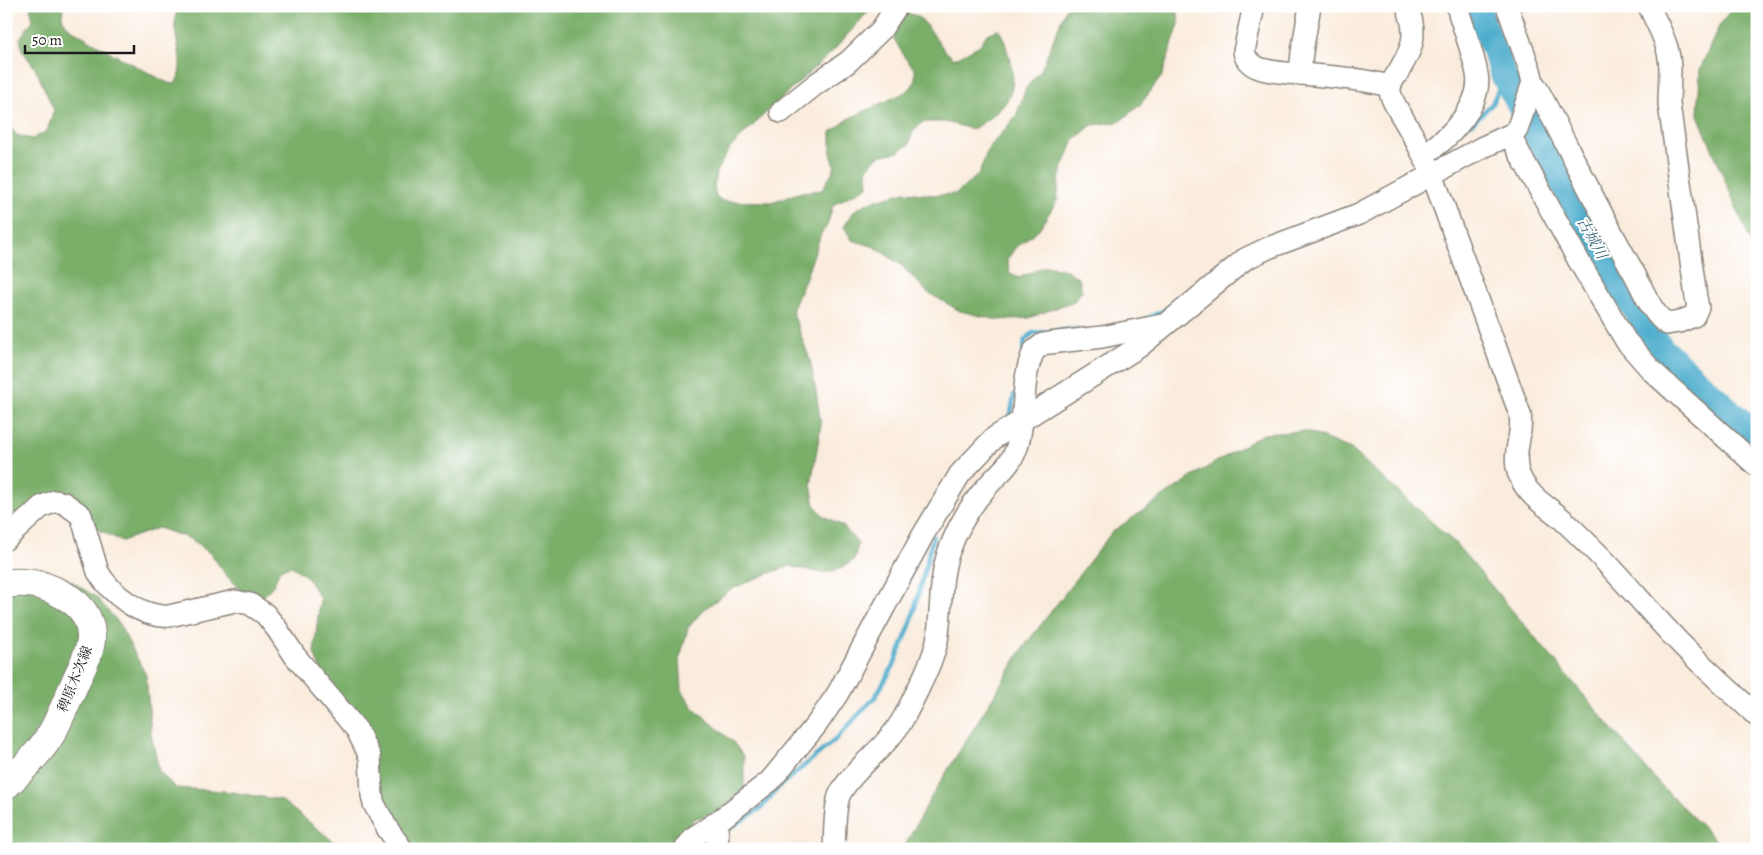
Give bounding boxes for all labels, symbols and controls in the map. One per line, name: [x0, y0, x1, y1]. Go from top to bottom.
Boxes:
scale bar: [25, 22, 134, 54]
text: 50 m: [32, 30, 62, 50]
water label: 古城川: [1572, 213, 1613, 264]
street label: 稗原木次線: [53, 643, 97, 715]

